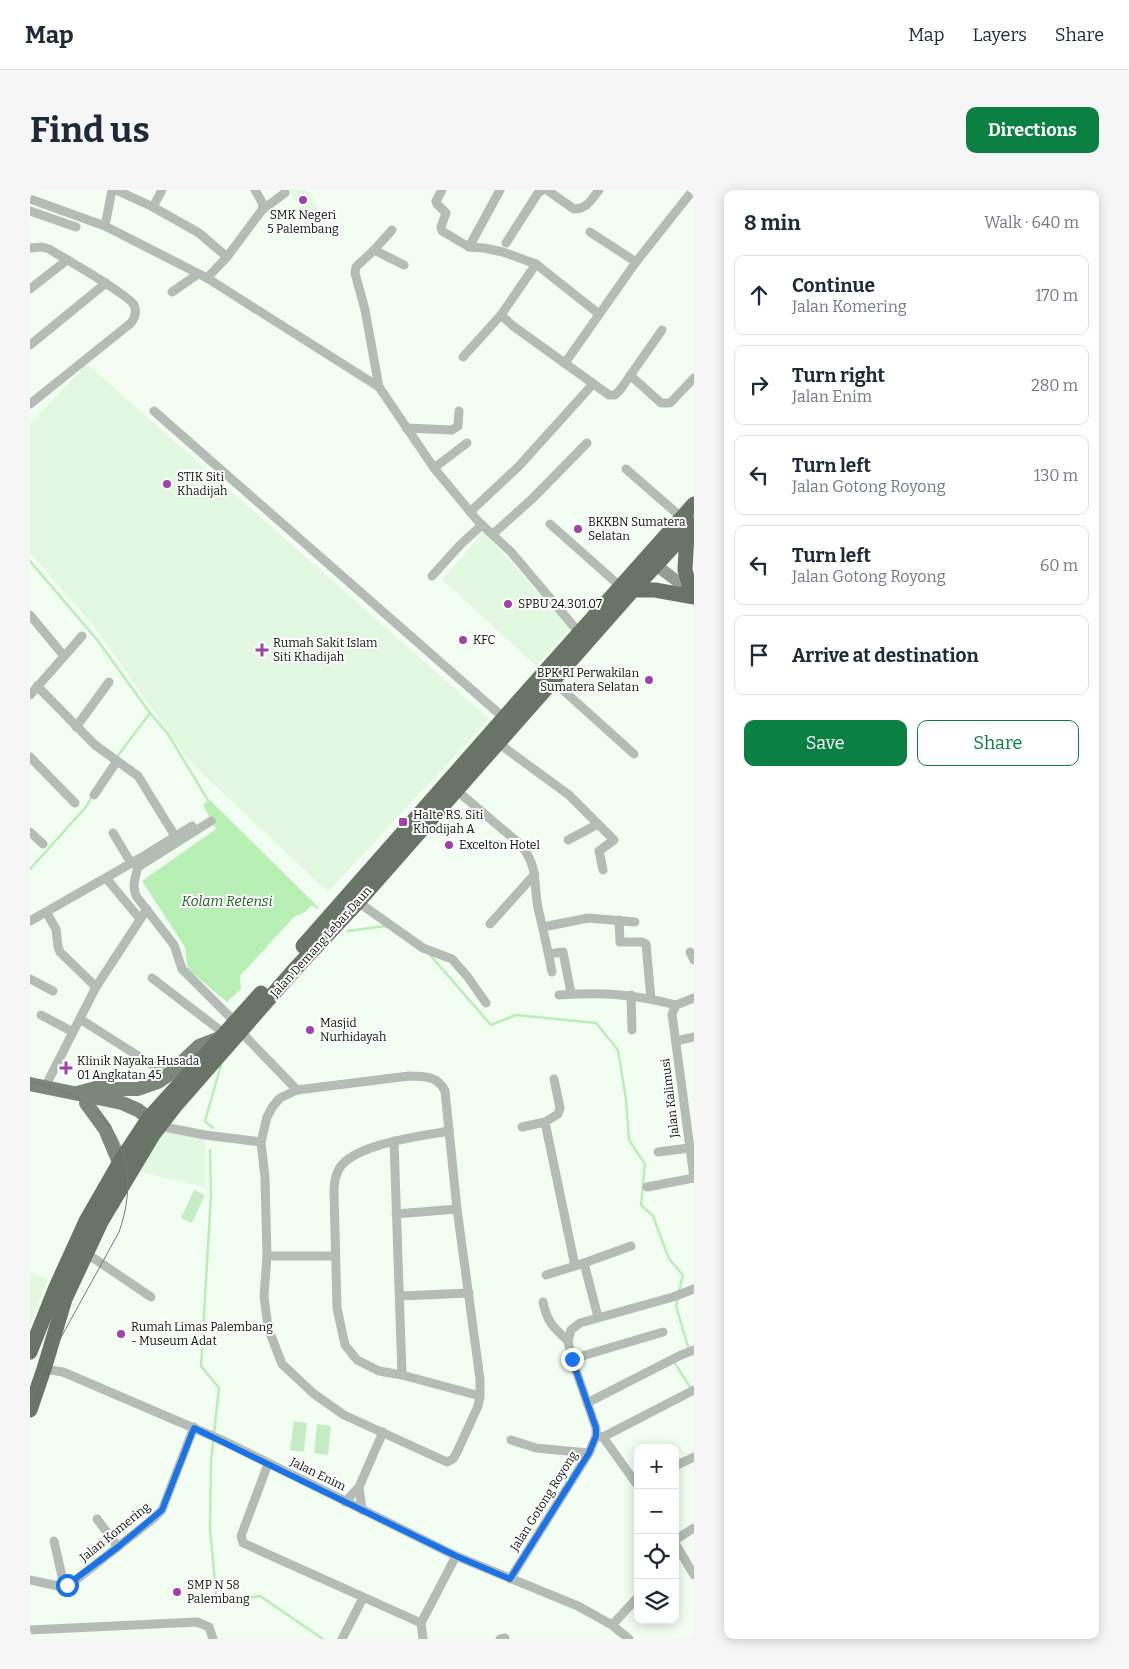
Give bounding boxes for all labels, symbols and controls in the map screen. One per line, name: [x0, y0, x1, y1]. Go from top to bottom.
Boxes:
text: Map: [25, 21, 74, 49]
text: Map: [908, 24, 944, 46]
text: Layers: [972, 24, 1027, 46]
text: Share: [1055, 24, 1104, 46]
button: Directions: [966, 107, 1099, 153]
text: Find us: [30, 109, 150, 151]
marker: SMK Negeri 5 Palembang: [297, 194, 309, 206]
place label: SMK Negeri 5 Palembang: [267, 208, 339, 236]
text: 8 min: [744, 210, 801, 236]
text: Walk · 640 m: [984, 213, 1079, 232]
text: Continue: [792, 274, 875, 297]
icon: ahead: [745, 281, 773, 309]
text: 170 m: [1035, 286, 1078, 305]
text: Jalan Komering: [792, 297, 907, 316]
text: Turn right: [792, 364, 885, 387]
icon: right: [745, 371, 773, 399]
text: 280 m: [1031, 376, 1078, 395]
text: Jalan Enim: [792, 387, 872, 406]
text: Turn left: [792, 454, 871, 477]
icon: left: [745, 461, 773, 489]
text: 130 m: [1034, 466, 1078, 485]
place label: STIK Siti Khadijah: [177, 470, 228, 498]
text: Jalan Gotong Royong: [792, 477, 946, 496]
marker: STIK Siti Khadijah: [161, 478, 173, 490]
place label: BKKBN Sumatera Selatan: [588, 515, 686, 543]
marker: BKKBN Sumatera Selatan: [572, 523, 584, 535]
text: Turn left: [792, 544, 871, 567]
icon: left: [745, 551, 773, 579]
text: 60 m: [1040, 556, 1078, 575]
text: Jalan Gotong Royong: [792, 567, 946, 586]
place label: SPBU 24.301.07: [518, 597, 602, 611]
marker: SPBU 24.301.07: [502, 598, 514, 610]
place label: KFC: [473, 633, 496, 647]
marker: KFC: [457, 634, 469, 646]
place label: Rumah Sakit Islam Siti Khadijah: [273, 636, 378, 664]
icon: arrive: [745, 641, 773, 669]
marker: Rumah Sakit Islam Siti Khadijah: [255, 643, 269, 657]
text: Arrive at destination: [792, 644, 979, 667]
place label: BPK RI Perwakilan Sumatera Selatan: [537, 666, 639, 694]
marker: BPK RI Perwakilan Sumatera Selatan: [643, 674, 655, 686]
button: Save: [744, 720, 907, 766]
button: Share: [917, 720, 1079, 766]
place label: Halte RS. Siti Khodijah A: [413, 808, 484, 836]
marker: Halte RS. Siti Khodijah A: [397, 816, 409, 828]
place label: Excelton Hotel: [459, 838, 540, 852]
marker: Excelton Hotel: [443, 839, 455, 851]
street label: Jalan Demang Lebar Daun: [267, 883, 375, 1001]
water label: Kolam Retensi: [181, 893, 273, 910]
place label: Masjid Nurhidayah: [320, 1016, 387, 1044]
marker: Masjid Nurhidayah: [304, 1024, 316, 1036]
place label: Klinik Nayaka Husada 01 Angkatan 45: [77, 1054, 200, 1082]
street label: Jalan Kalimusi: [658, 1057, 682, 1140]
marker: Klinik Nayaka Husada 01 Angkatan 45: [59, 1061, 73, 1075]
place label: Rumah Limas Palembang - Museum Adat: [131, 1320, 273, 1348]
marker: Rumah Limas Palembang - Museum Adat: [115, 1328, 127, 1340]
route end: [561, 1348, 584, 1371]
map controls: [634, 1444, 679, 1624]
button: +: [634, 1444, 679, 1489]
street label: Jalan Gotong Royong: [507, 1448, 581, 1554]
street label: Jalan Enim: [287, 1454, 349, 1494]
button: −: [634, 1489, 679, 1534]
street label: Jalan Komering: [76, 1499, 153, 1565]
button: locate: [634, 1534, 679, 1579]
route start: [56, 1574, 79, 1597]
place label: SMP N 58 Palembang: [187, 1578, 250, 1606]
button: layers: [634, 1579, 679, 1624]
marker: SMP N 58 Palembang: [171, 1586, 183, 1598]

